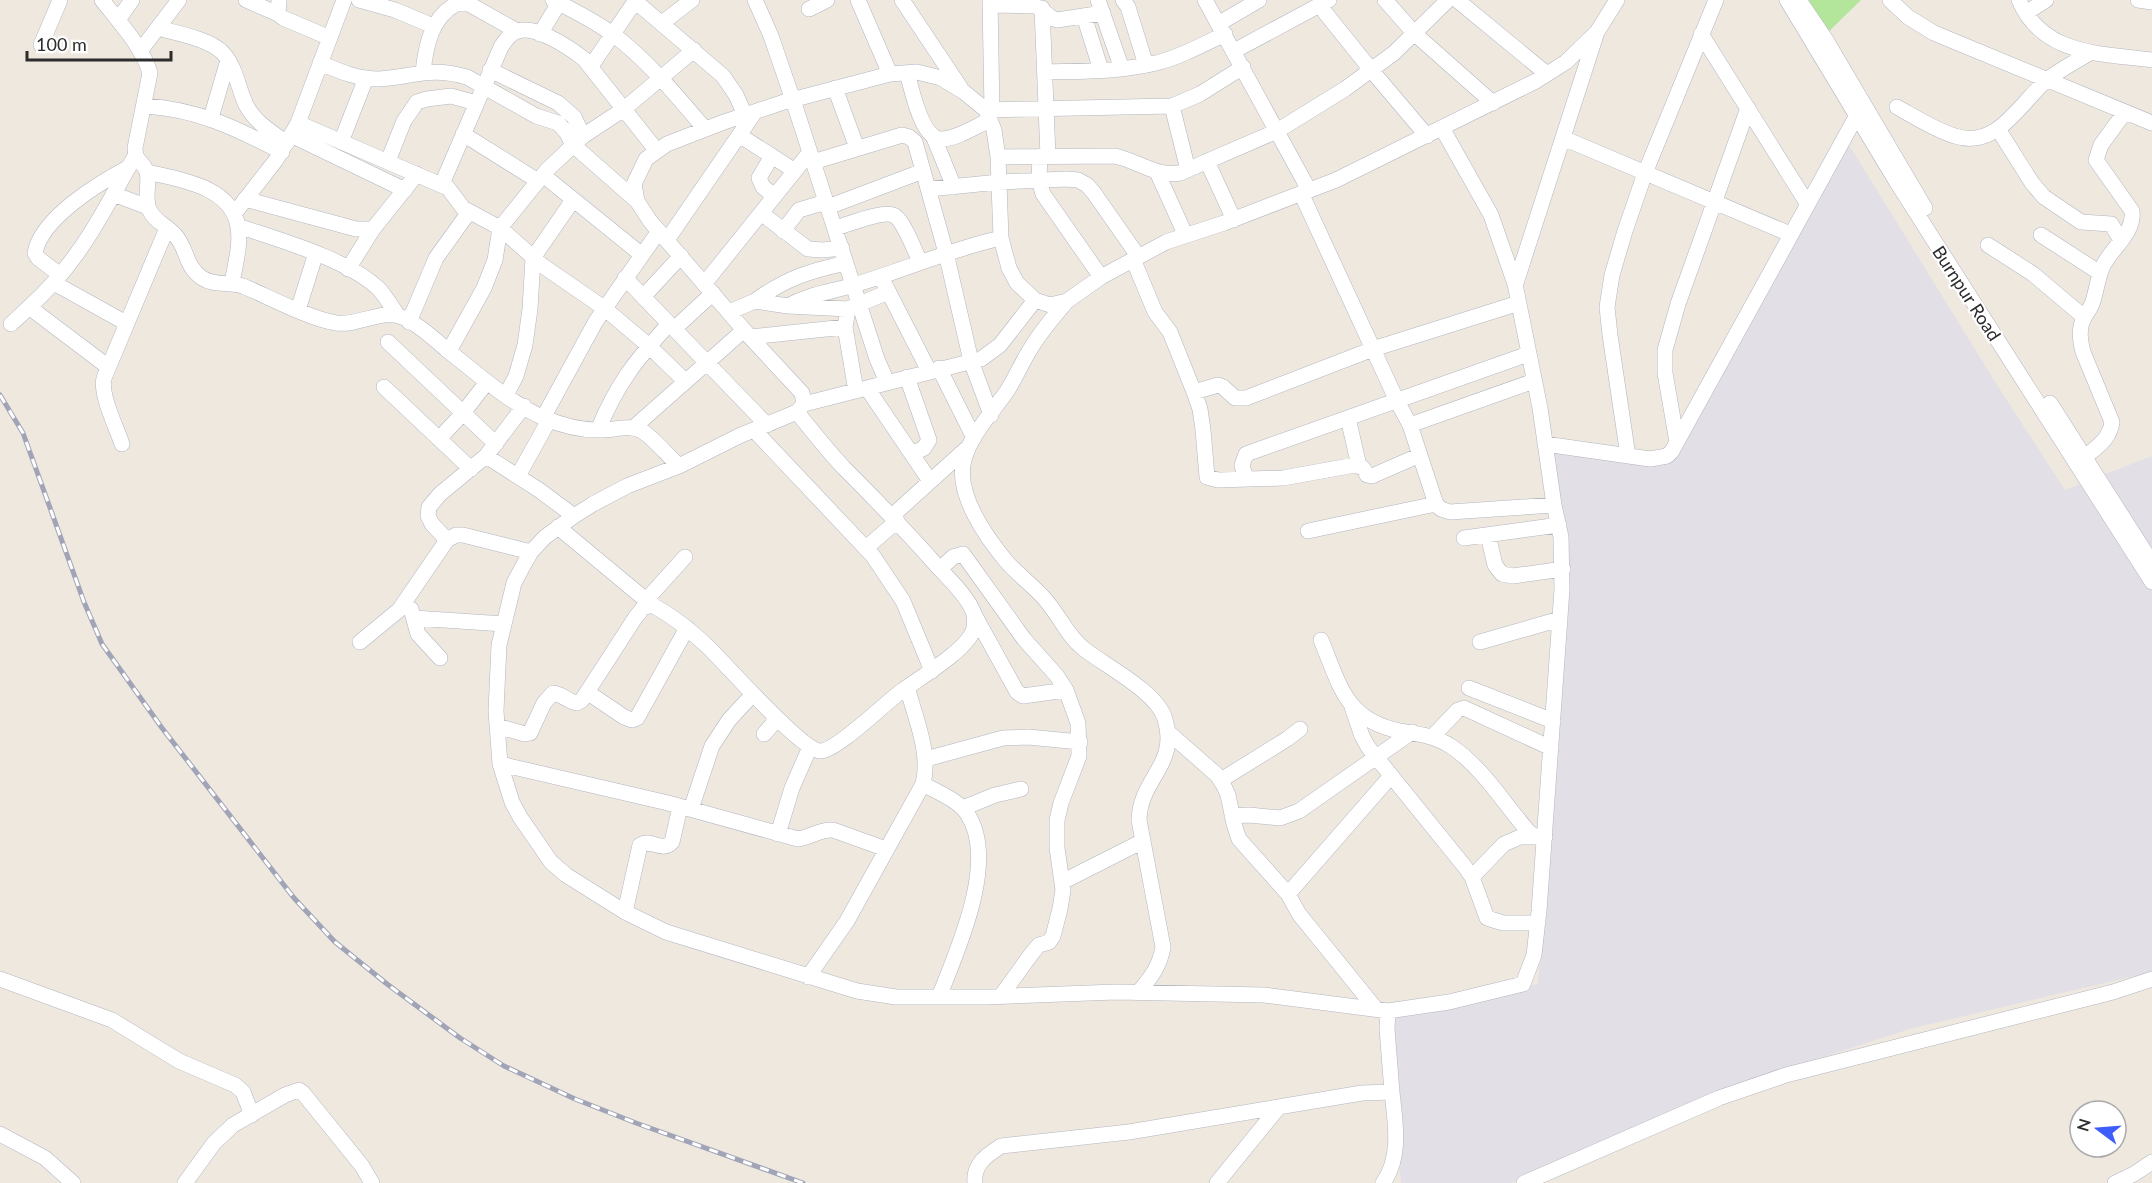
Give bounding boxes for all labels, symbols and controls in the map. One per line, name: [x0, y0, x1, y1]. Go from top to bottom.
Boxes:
scale bar: [27, 24, 171, 62]
text: 100 m: [36, 33, 87, 55]
street label: Burnpur Road: [1928, 241, 2006, 345]
north arrow: [2068, 1099, 2128, 1159]
text: N: [2072, 1116, 2094, 1133]

